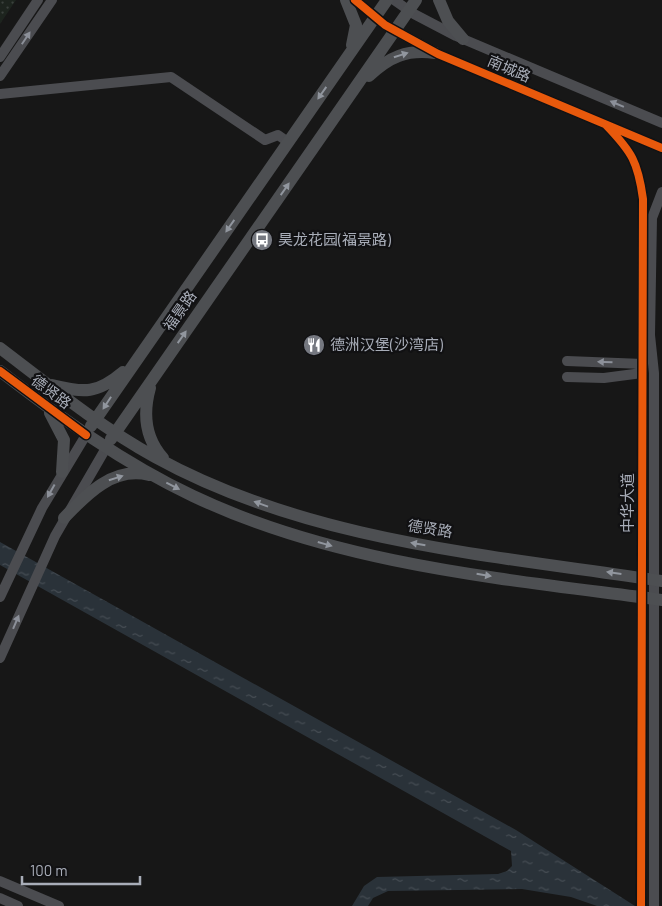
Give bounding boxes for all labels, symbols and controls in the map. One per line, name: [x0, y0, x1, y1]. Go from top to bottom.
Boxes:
one-way arrow: [21, 31, 31, 45]
one-way arrow: [394, 51, 409, 59]
street label: 南城路: [485, 51, 534, 85]
one-way arrow: [317, 86, 327, 99]
one-way arrow: [609, 100, 624, 108]
one-way arrow: [280, 182, 290, 196]
one-way arrow: [225, 220, 235, 233]
bus stop icon: 昊龙花园(福景路): [250, 228, 274, 252]
place label: 昊龙花园(福景路): [278, 230, 391, 248]
street label: 福景路: [159, 287, 199, 334]
one-way arrow: [177, 330, 187, 343]
restaurant icon: 德洲汉堡(沙湾店): [302, 333, 326, 357]
place label: 德洲汉堡(沙湾店): [330, 335, 443, 353]
one-way arrow: [596, 358, 612, 366]
street label: 德贤路: [28, 370, 75, 412]
one-way arrow: [102, 396, 111, 409]
one-way arrow: [108, 473, 123, 481]
street label: 中华大道: [618, 473, 636, 533]
one-way arrow: [166, 482, 180, 490]
one-way arrow: [47, 484, 55, 498]
one-way arrow: [253, 500, 268, 508]
street label: 德贤路: [407, 516, 454, 540]
one-way arrow: [317, 540, 332, 548]
one-way arrow: [410, 540, 426, 548]
one-way arrow: [606, 569, 622, 577]
one-way arrow: [476, 571, 492, 579]
one-way arrow: [12, 615, 20, 629]
scale bar: [22, 854, 140, 886]
text: 100 m: [30, 861, 68, 879]

